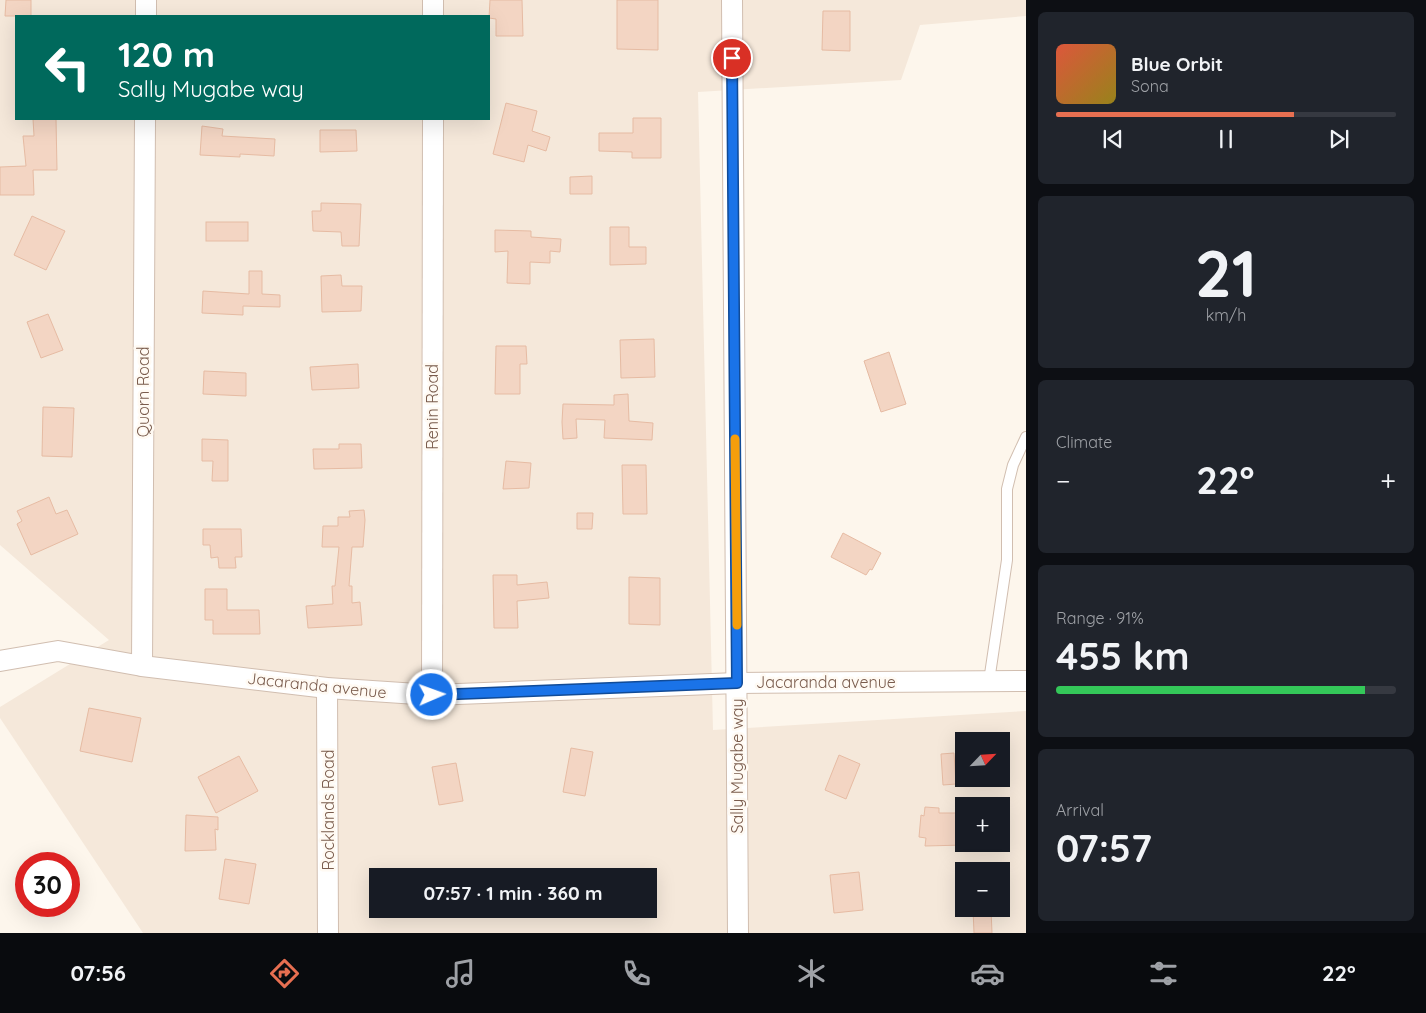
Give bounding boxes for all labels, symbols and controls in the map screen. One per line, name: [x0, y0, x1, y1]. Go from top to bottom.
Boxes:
text: 120 m: [118, 32, 215, 76]
icon: left: [35, 35, 100, 100]
pin: [711, 37, 753, 79]
icon: arrive: [718, 44, 746, 72]
text: Blue Orbit: [1131, 52, 1223, 76]
text: Sally Mugabe way: [118, 75, 304, 103]
text: Sona: [1131, 76, 1169, 96]
icon: previous: [1099, 125, 1127, 153]
icon: pause: [1212, 125, 1240, 153]
icon: next: [1325, 125, 1353, 153]
text: 21: [1195, 232, 1257, 313]
text: km/h: [1206, 305, 1246, 325]
street label: Quorn Road: [133, 347, 153, 437]
street label: Renin Road: [422, 364, 442, 450]
text: Climate: [1056, 432, 1112, 452]
text: 22°: [1196, 456, 1254, 504]
text: −: [1056, 463, 1071, 498]
text: +: [1380, 463, 1396, 498]
text: Range · 91%: [1056, 608, 1144, 628]
text: 455 km: [1056, 632, 1189, 680]
street label: Jacaranda avenue: [246, 668, 388, 702]
position arrow: [405, 668, 457, 720]
street label: Jacaranda avenue: [756, 672, 896, 692]
street label: Sally Mugabe way: [727, 698, 747, 834]
north arrow: [955, 732, 1010, 788]
map controls: [955, 732, 1010, 917]
street label: Rocklands Road: [318, 750, 338, 870]
button: +: [955, 797, 1010, 852]
text: Arrival: [1056, 800, 1104, 820]
text: 07:57: [1056, 824, 1152, 872]
speed limit sign: 30: [15, 852, 80, 917]
button: −: [955, 862, 1010, 917]
text: 07:57 · 1 min · 360 m: [424, 881, 602, 905]
icon: directions: [267, 956, 302, 991]
icon: music: [443, 956, 478, 991]
icon: phone: [619, 956, 654, 991]
icon: climate: [794, 956, 829, 991]
icon: car: [970, 956, 1005, 991]
icon: filters: [1146, 956, 1181, 991]
text: 07:56: [70, 959, 126, 987]
text: 22°: [1322, 959, 1356, 987]

